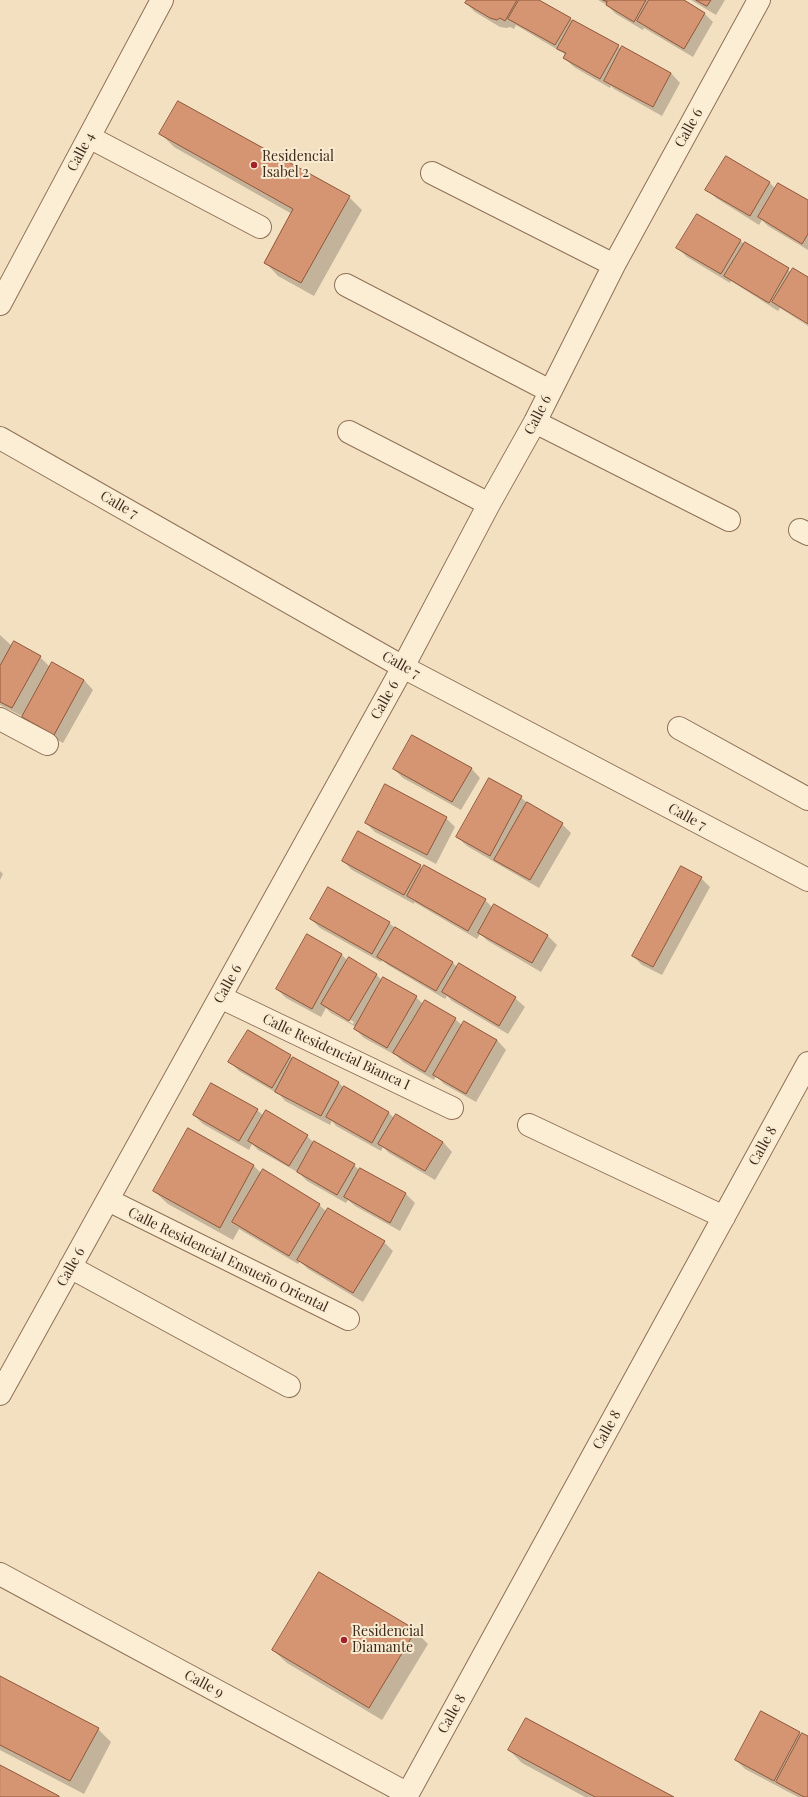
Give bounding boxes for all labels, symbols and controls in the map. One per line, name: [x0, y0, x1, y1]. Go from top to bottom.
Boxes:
street label: Calle 6: [671, 105, 707, 151]
street label: Calle 4: [64, 130, 98, 174]
place label: Residencial Isabel 2: [262, 149, 334, 182]
marker: Residencial Isabel 2: [249, 160, 259, 170]
street label: Calle 6: [521, 392, 555, 438]
street label: Calle 7: [97, 488, 141, 522]
street label: Calle 7: [379, 648, 423, 682]
street label: Calle 6: [367, 677, 403, 723]
street label: Calle 7: [665, 800, 709, 834]
street label: Calle 6: [210, 961, 246, 1007]
street label: Calle Residencial Bianca I: [260, 1010, 412, 1094]
street label: Calle 8: [745, 1123, 781, 1169]
street label: Calle Residencial Ensueño Oriental: [125, 1204, 331, 1316]
street label: Calle 6: [53, 1244, 89, 1290]
street label: Calle 8: [589, 1407, 625, 1453]
place label: Residencial Diamante: [352, 1624, 424, 1656]
marker: Residencial Diamante: [339, 1635, 349, 1645]
street label: Calle 9: [181, 1667, 227, 1701]
street label: Calle 8: [434, 1691, 470, 1737]

